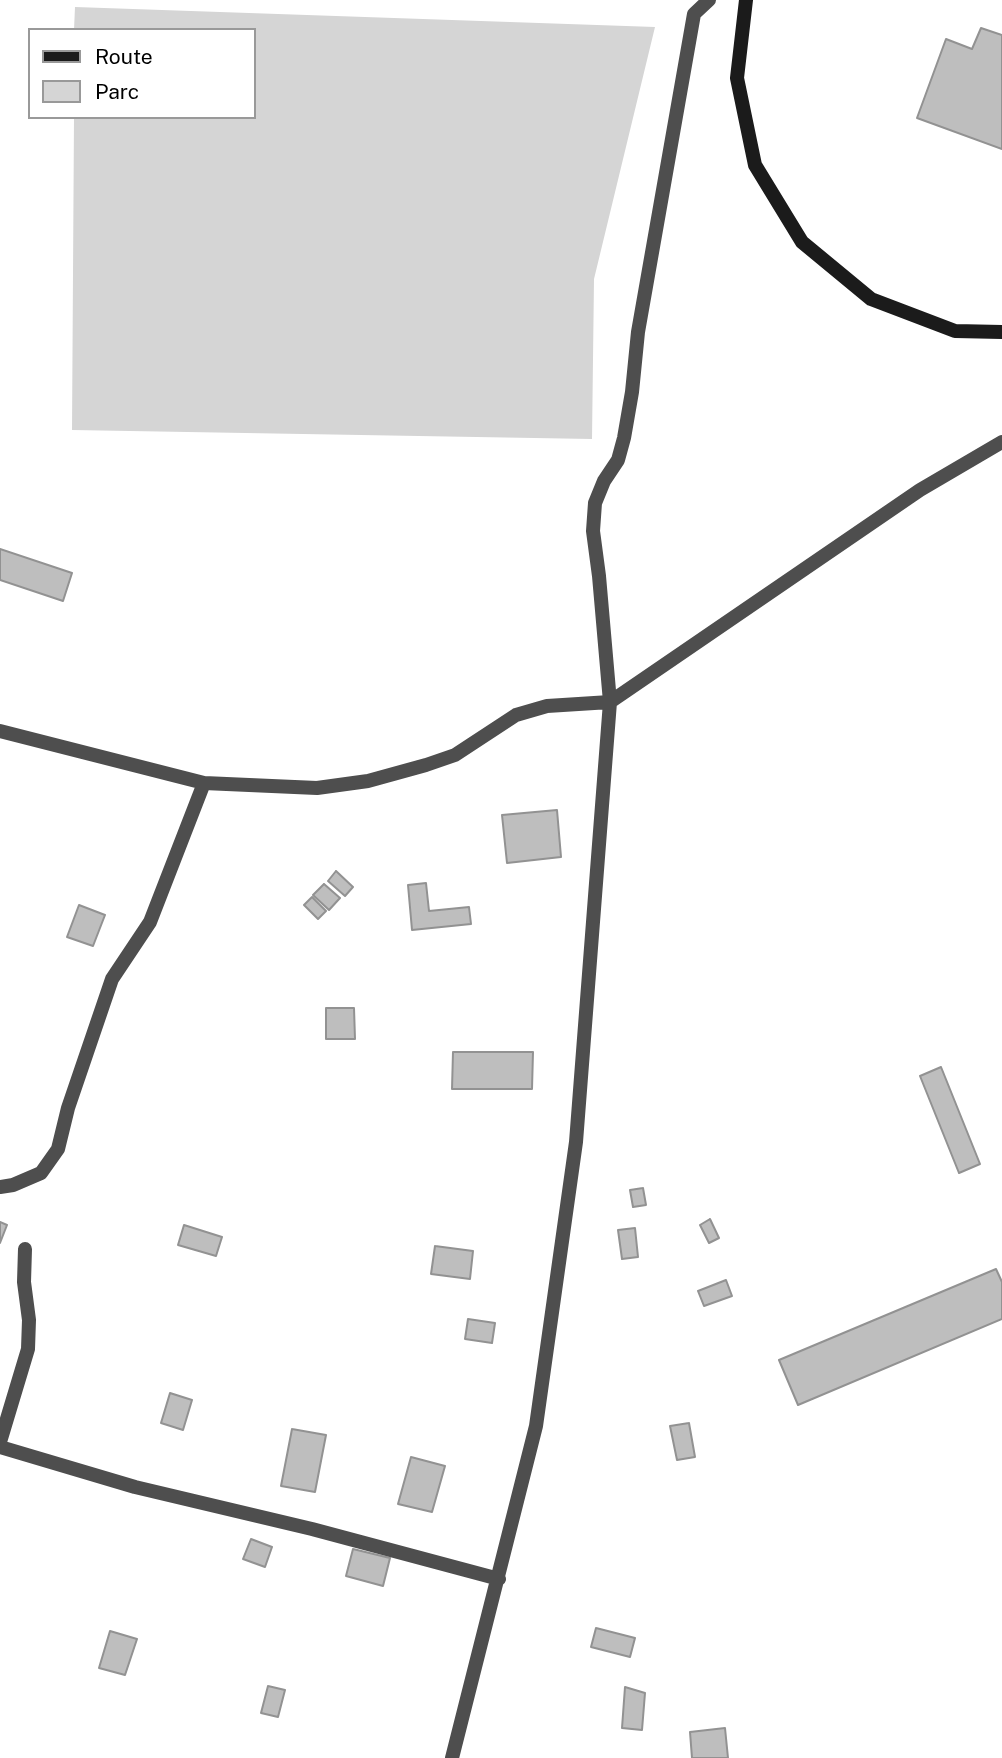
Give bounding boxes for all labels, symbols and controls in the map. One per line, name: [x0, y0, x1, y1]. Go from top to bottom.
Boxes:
legend: [28, 28, 256, 119]
text: Route: [95, 44, 153, 69]
text: Parc: [95, 79, 139, 104]

